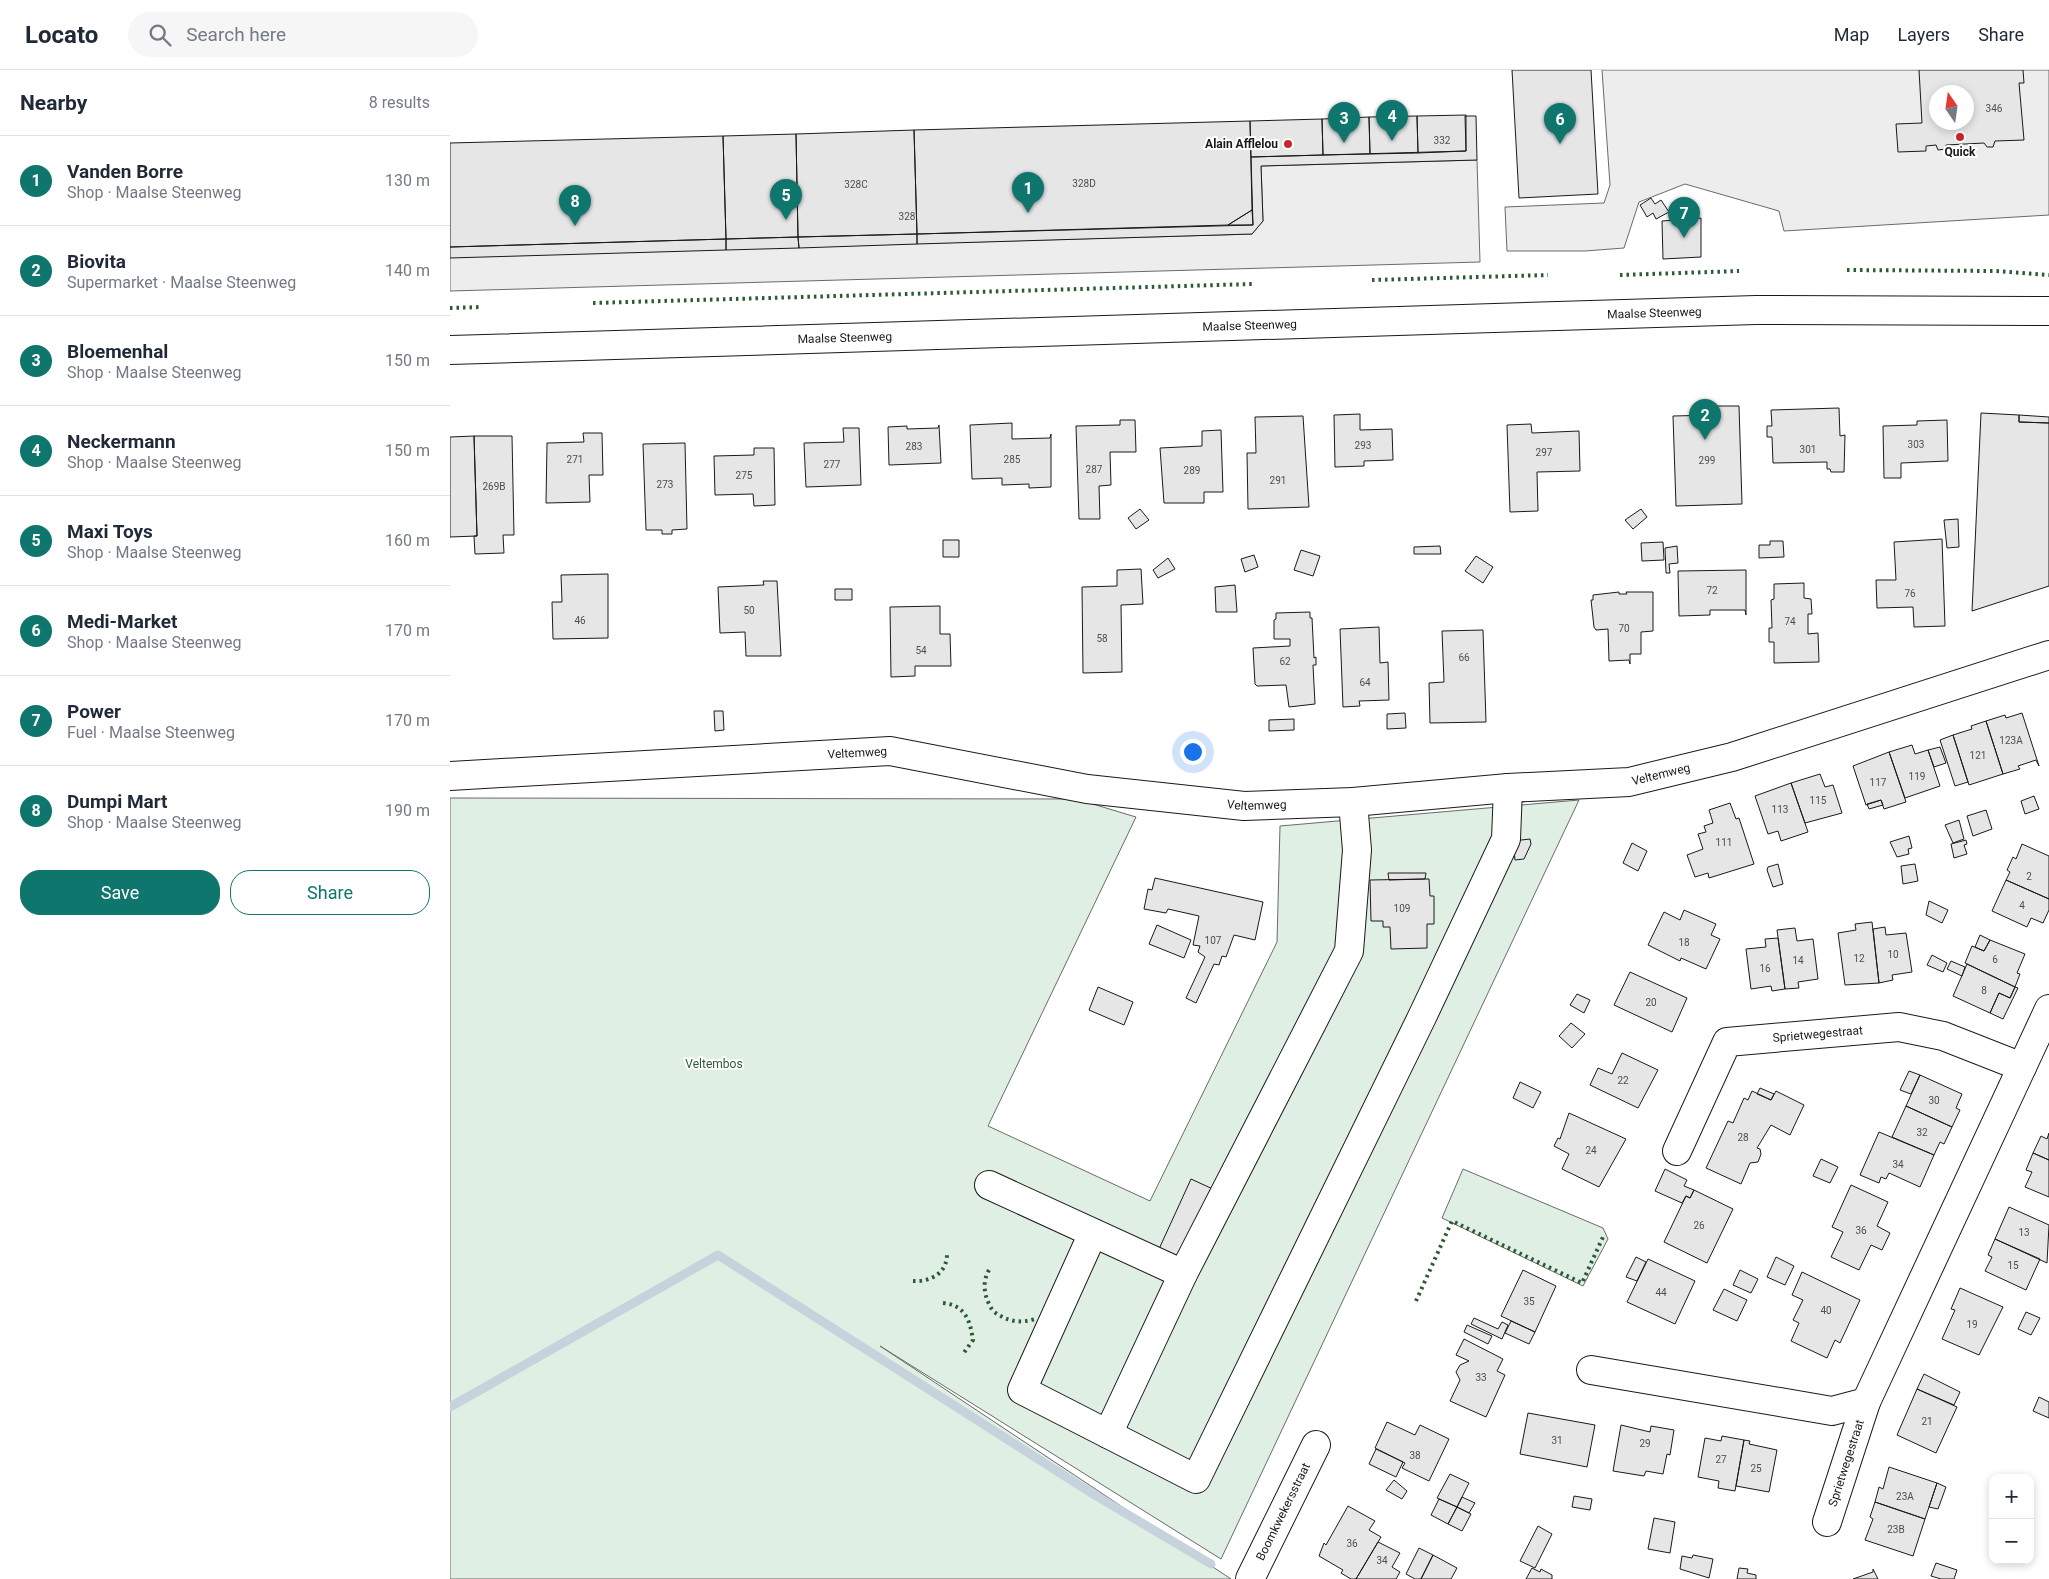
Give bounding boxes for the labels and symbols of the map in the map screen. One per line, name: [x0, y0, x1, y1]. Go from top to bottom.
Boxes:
north arrow: [1929, 85, 1974, 130]
pin: 4: [1376, 100, 1408, 141]
pin: 3: [1328, 102, 1360, 143]
pin: 6: [1544, 103, 1576, 144]
house number: 346: [1986, 103, 2003, 114]
marker: Quick: [1954, 131, 1966, 143]
house number: 332: [1434, 135, 1451, 146]
place label: Alain Afflelou: [1205, 137, 1278, 151]
marker: Alain Afflelou: [1282, 138, 1294, 150]
place label: Quick: [1945, 145, 1976, 159]
pin: 1: [1012, 172, 1044, 213]
house number: 328D: [1072, 178, 1096, 189]
pin: 5: [770, 179, 802, 220]
house number: 328C: [844, 179, 868, 190]
pin: 8: [559, 185, 591, 226]
pin: 7: [1668, 197, 1700, 238]
house number: 328: [899, 211, 916, 222]
street label: Maalse Steenweg: [1607, 305, 1702, 322]
street label: Maalse Steenweg: [1202, 317, 1297, 334]
street label: Maalse Steenweg: [797, 329, 892, 346]
pin: 2: [1689, 399, 1721, 440]
house number: 303: [1908, 439, 1924, 450]
house number: 293: [1355, 440, 1371, 451]
house number: 283: [906, 441, 922, 452]
house number: 301: [1800, 444, 1816, 455]
house number: 297: [1536, 447, 1553, 458]
house number: 271: [567, 454, 583, 465]
house number: 285: [1004, 454, 1021, 465]
house number: 299: [1699, 455, 1715, 466]
house number: 277: [824, 459, 841, 470]
house number: 287: [1086, 464, 1103, 475]
house number: 289: [1184, 465, 1200, 476]
house number: 275: [736, 470, 753, 481]
house number: 291: [1270, 475, 1286, 486]
house number: 273: [657, 479, 673, 490]
house number: 269B: [482, 481, 506, 492]
house number: 72: [1706, 585, 1718, 596]
house number: 76: [1904, 588, 1916, 599]
house number: 50: [743, 605, 755, 616]
house number: 46: [574, 615, 586, 626]
house number: 74: [1784, 616, 1796, 627]
house number: 70: [1618, 623, 1630, 634]
house number: 58: [1096, 633, 1108, 644]
house number: 54: [915, 645, 927, 656]
house number: 66: [1458, 652, 1470, 663]
house number: 62: [1279, 656, 1291, 667]
house number: 64: [1359, 677, 1371, 688]
house number: 123A: [1999, 735, 2023, 746]
your location: [1180, 739, 1206, 765]
street label: Veltemweg: [827, 744, 888, 762]
house number: 121: [1970, 750, 1986, 761]
street label: Veltemweg: [1630, 760, 1692, 788]
house number: 119: [1909, 771, 1925, 782]
house number: 117: [1870, 777, 1887, 788]
house number: 115: [1810, 795, 1827, 806]
street label: Veltemweg: [1226, 797, 1287, 813]
house number: 113: [1772, 804, 1788, 815]
house number: 111: [1716, 837, 1732, 848]
house number: 2: [2026, 871, 2032, 882]
house number: 4: [2019, 900, 2025, 911]
house number: 109: [1394, 903, 1410, 914]
house number: 107: [1205, 935, 1222, 946]
house number: 18: [1678, 937, 1690, 948]
house number: 10: [1887, 949, 1899, 960]
house number: 12: [1853, 953, 1865, 964]
house number: 6: [1992, 954, 1998, 965]
house number: 14: [1792, 955, 1804, 966]
house number: 16: [1759, 963, 1771, 974]
house number: 8: [1981, 985, 1987, 996]
house number: 20: [1645, 997, 1657, 1008]
street label: Sprietwegestraat: [1772, 1023, 1864, 1045]
park label: Veltembos: [685, 1057, 743, 1071]
house number: 22: [1617, 1075, 1629, 1086]
house number: 30: [1928, 1095, 1940, 1106]
house number: 32: [1916, 1127, 1928, 1138]
house number: 28: [1737, 1132, 1749, 1143]
house number: 24: [1585, 1145, 1597, 1156]
house number: 34: [1892, 1159, 1904, 1170]
house number: 26: [1693, 1220, 1705, 1231]
house number: 36: [1855, 1225, 1867, 1236]
house number: 13: [2018, 1227, 2030, 1238]
house number: 15: [2007, 1260, 2019, 1271]
house number: 44: [1655, 1287, 1667, 1298]
house number: 35: [1523, 1296, 1535, 1307]
house number: 40: [1820, 1305, 1832, 1316]
house number: 19: [1966, 1319, 1978, 1330]
house number: 33: [1475, 1372, 1487, 1383]
house number: 21: [1921, 1416, 1933, 1427]
street label: Sprietwegestraat: [1825, 1418, 1867, 1508]
house number: 31: [1551, 1435, 1563, 1446]
house number: 29: [1639, 1438, 1651, 1449]
house number: 38: [1409, 1450, 1421, 1461]
house number: 27: [1715, 1454, 1727, 1465]
street label: Boomkwekersstraat: [1253, 1461, 1313, 1563]
house number: 25: [1750, 1463, 1762, 1474]
house number: 23A: [1896, 1491, 1914, 1502]
house number: 23B: [1887, 1524, 1905, 1535]
house number: 36: [1346, 1538, 1358, 1549]
house number: 34: [1376, 1555, 1388, 1566]

